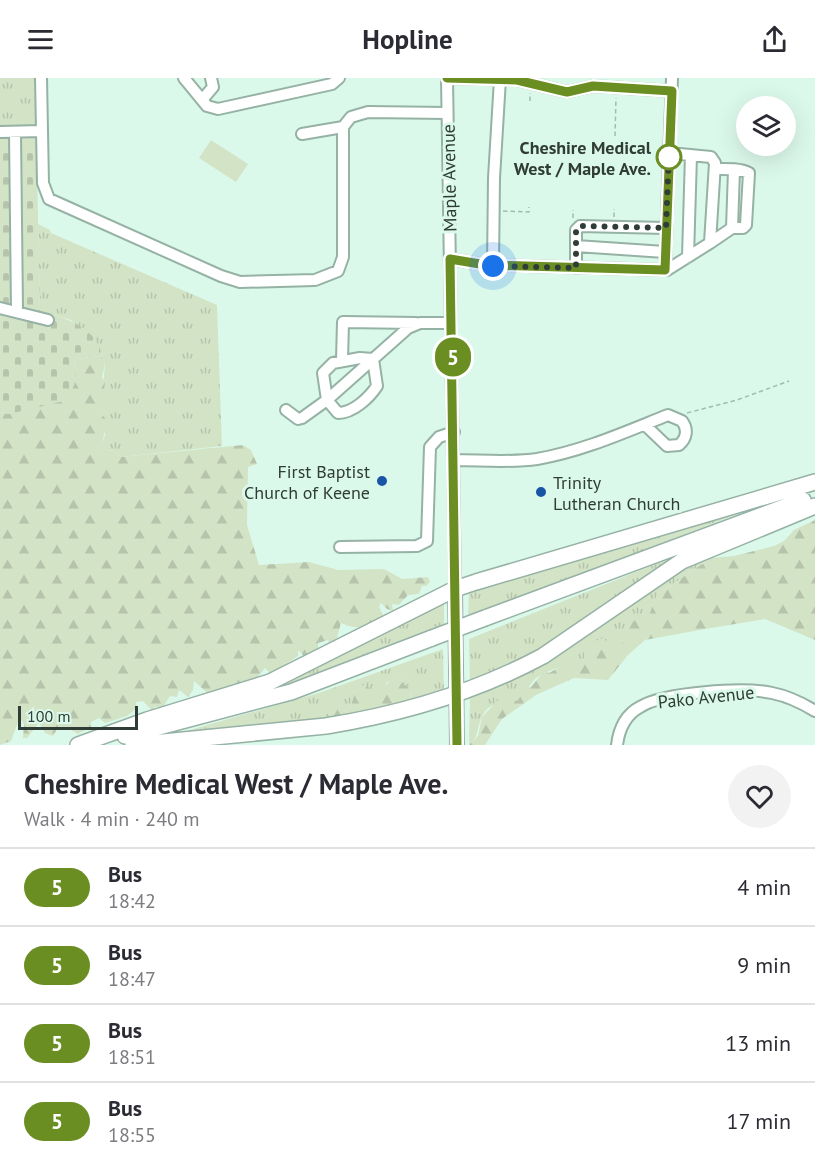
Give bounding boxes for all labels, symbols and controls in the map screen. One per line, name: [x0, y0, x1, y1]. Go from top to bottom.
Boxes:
text: Hopline: [362, 22, 453, 56]
icon: menu: [24, 23, 57, 56]
icon: share: [758, 23, 791, 56]
map controls: [736, 96, 796, 156]
button: layers: [736, 96, 796, 156]
street label: Maple Avenue: [437, 124, 461, 232]
place label: Cheshire Medical West / Maple Ave.: [514, 136, 652, 180]
marker: Cheshire Medical West / Maple Ave.: [656, 144, 682, 170]
your location: [478, 251, 508, 281]
line badge: 5: [434, 338, 472, 376]
text: 5: [447, 344, 459, 371]
place label: First Baptist Church of Keene: [244, 460, 370, 504]
place label: Trinity Lutheran Church: [553, 471, 680, 515]
marker: First Baptist Church of Keene: [375, 474, 389, 488]
marker: Trinity Lutheran Church: [534, 485, 548, 499]
street label: Pako Avenue: [657, 681, 755, 713]
scale bar: [18, 703, 138, 730]
text: 100 m: [27, 706, 70, 726]
text: Cheshire Medical West / Maple Ave.: [24, 765, 448, 802]
button: heart: [728, 765, 791, 828]
text: Walk · 4 min · 240 m: [24, 806, 200, 832]
text: Bus: [108, 860, 142, 888]
text: 4 min: [737, 873, 791, 901]
text: 5: [51, 874, 63, 901]
text: 18:42: [108, 888, 156, 914]
text: Bus: [108, 938, 142, 966]
text: 9 min: [737, 951, 791, 979]
text: 5: [51, 952, 63, 979]
text: 18:47: [108, 966, 156, 992]
text: Bus: [108, 1016, 142, 1044]
text: 13 min: [725, 1029, 791, 1057]
text: 5: [51, 1030, 63, 1057]
text: 18:51: [108, 1044, 156, 1070]
text: Bus: [108, 1094, 142, 1122]
text: 17 min: [727, 1107, 791, 1135]
text: 5: [51, 1108, 63, 1135]
text: 18:55: [108, 1122, 156, 1148]

